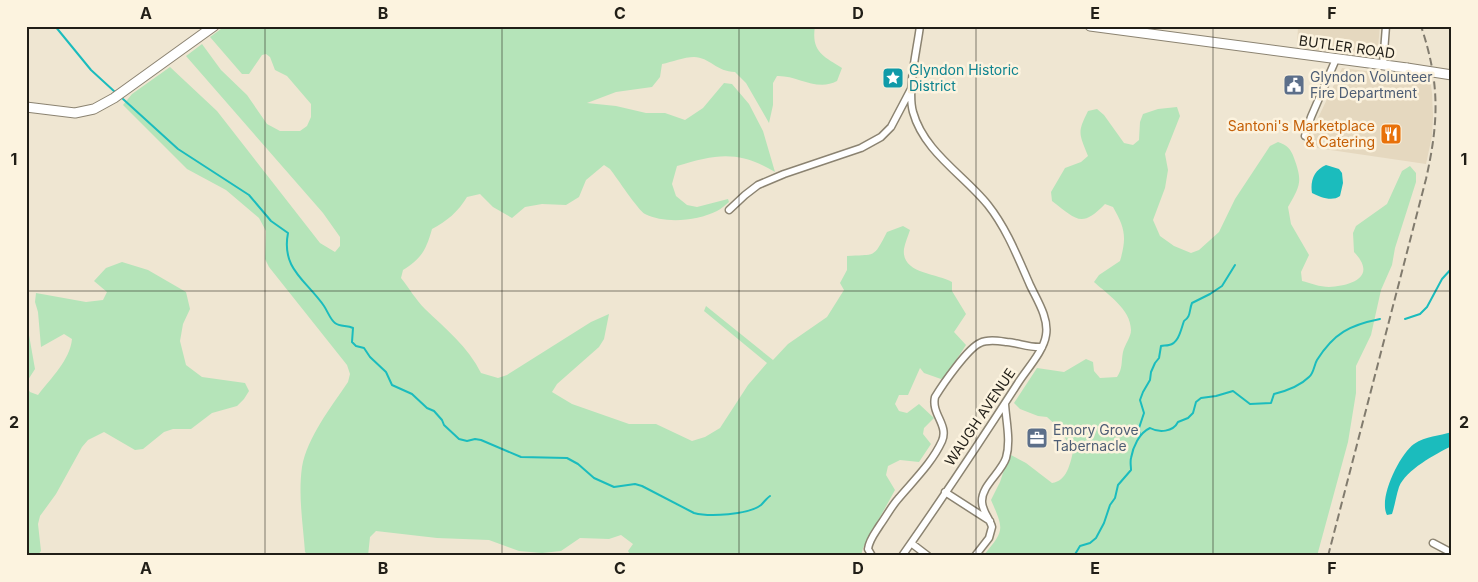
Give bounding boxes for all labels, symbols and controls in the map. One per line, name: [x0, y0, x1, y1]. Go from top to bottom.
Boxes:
text: A: [140, 3, 152, 23]
text: B: [378, 3, 388, 23]
text: C: [614, 3, 626, 23]
text: D: [852, 3, 864, 23]
text: E: [1090, 3, 1100, 23]
text: F: [1327, 3, 1337, 23]
street label: BUTLER ROAD: [1298, 31, 1396, 62]
place label: Glyndon Historic District: [909, 61, 1019, 94]
place icon: Glyndon Historic District: [881, 66, 905, 90]
place label: Glyndon Volunteer Fire Department: [1310, 68, 1433, 101]
public building icon: Glyndon Volunteer Fire Department: [1282, 73, 1306, 97]
place label: Santoni's Marketplace & Catering: [1228, 117, 1375, 150]
restaurant icon: Santoni's Marketplace & Catering: [1379, 122, 1403, 146]
text: 1: [11, 149, 17, 169]
text: 1: [1461, 149, 1467, 169]
street label: WAUGH AVENUE: [941, 365, 1018, 469]
text: 2: [9, 412, 19, 432]
text: 2: [1459, 412, 1469, 432]
place label: Emory Grove Tabernacle: [1053, 421, 1139, 454]
office icon: Emory Grove Tabernacle: [1025, 426, 1049, 450]
text: A: [140, 558, 152, 578]
text: B: [378, 558, 388, 578]
text: C: [614, 558, 626, 578]
text: D: [852, 558, 864, 578]
text: E: [1090, 558, 1100, 578]
text: F: [1327, 558, 1337, 578]

